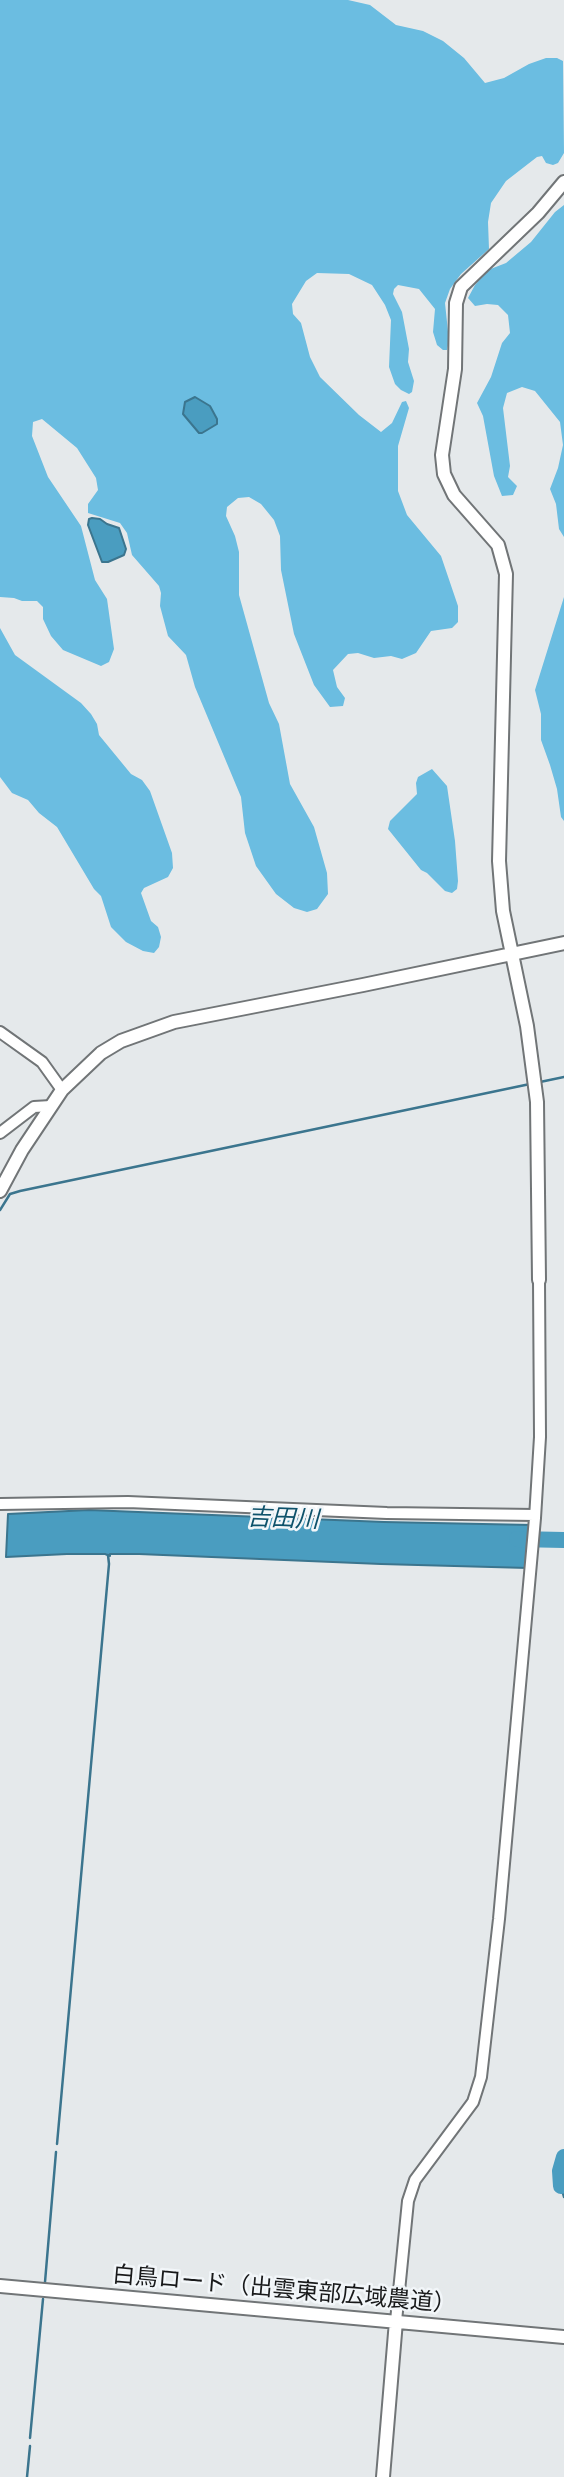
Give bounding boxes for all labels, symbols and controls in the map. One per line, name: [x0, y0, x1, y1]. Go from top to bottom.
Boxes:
water label: 吉田川: [247, 1504, 319, 1536]
street label: 白鳥ロード（出雲東部広域農道）: [111, 2262, 457, 2320]

